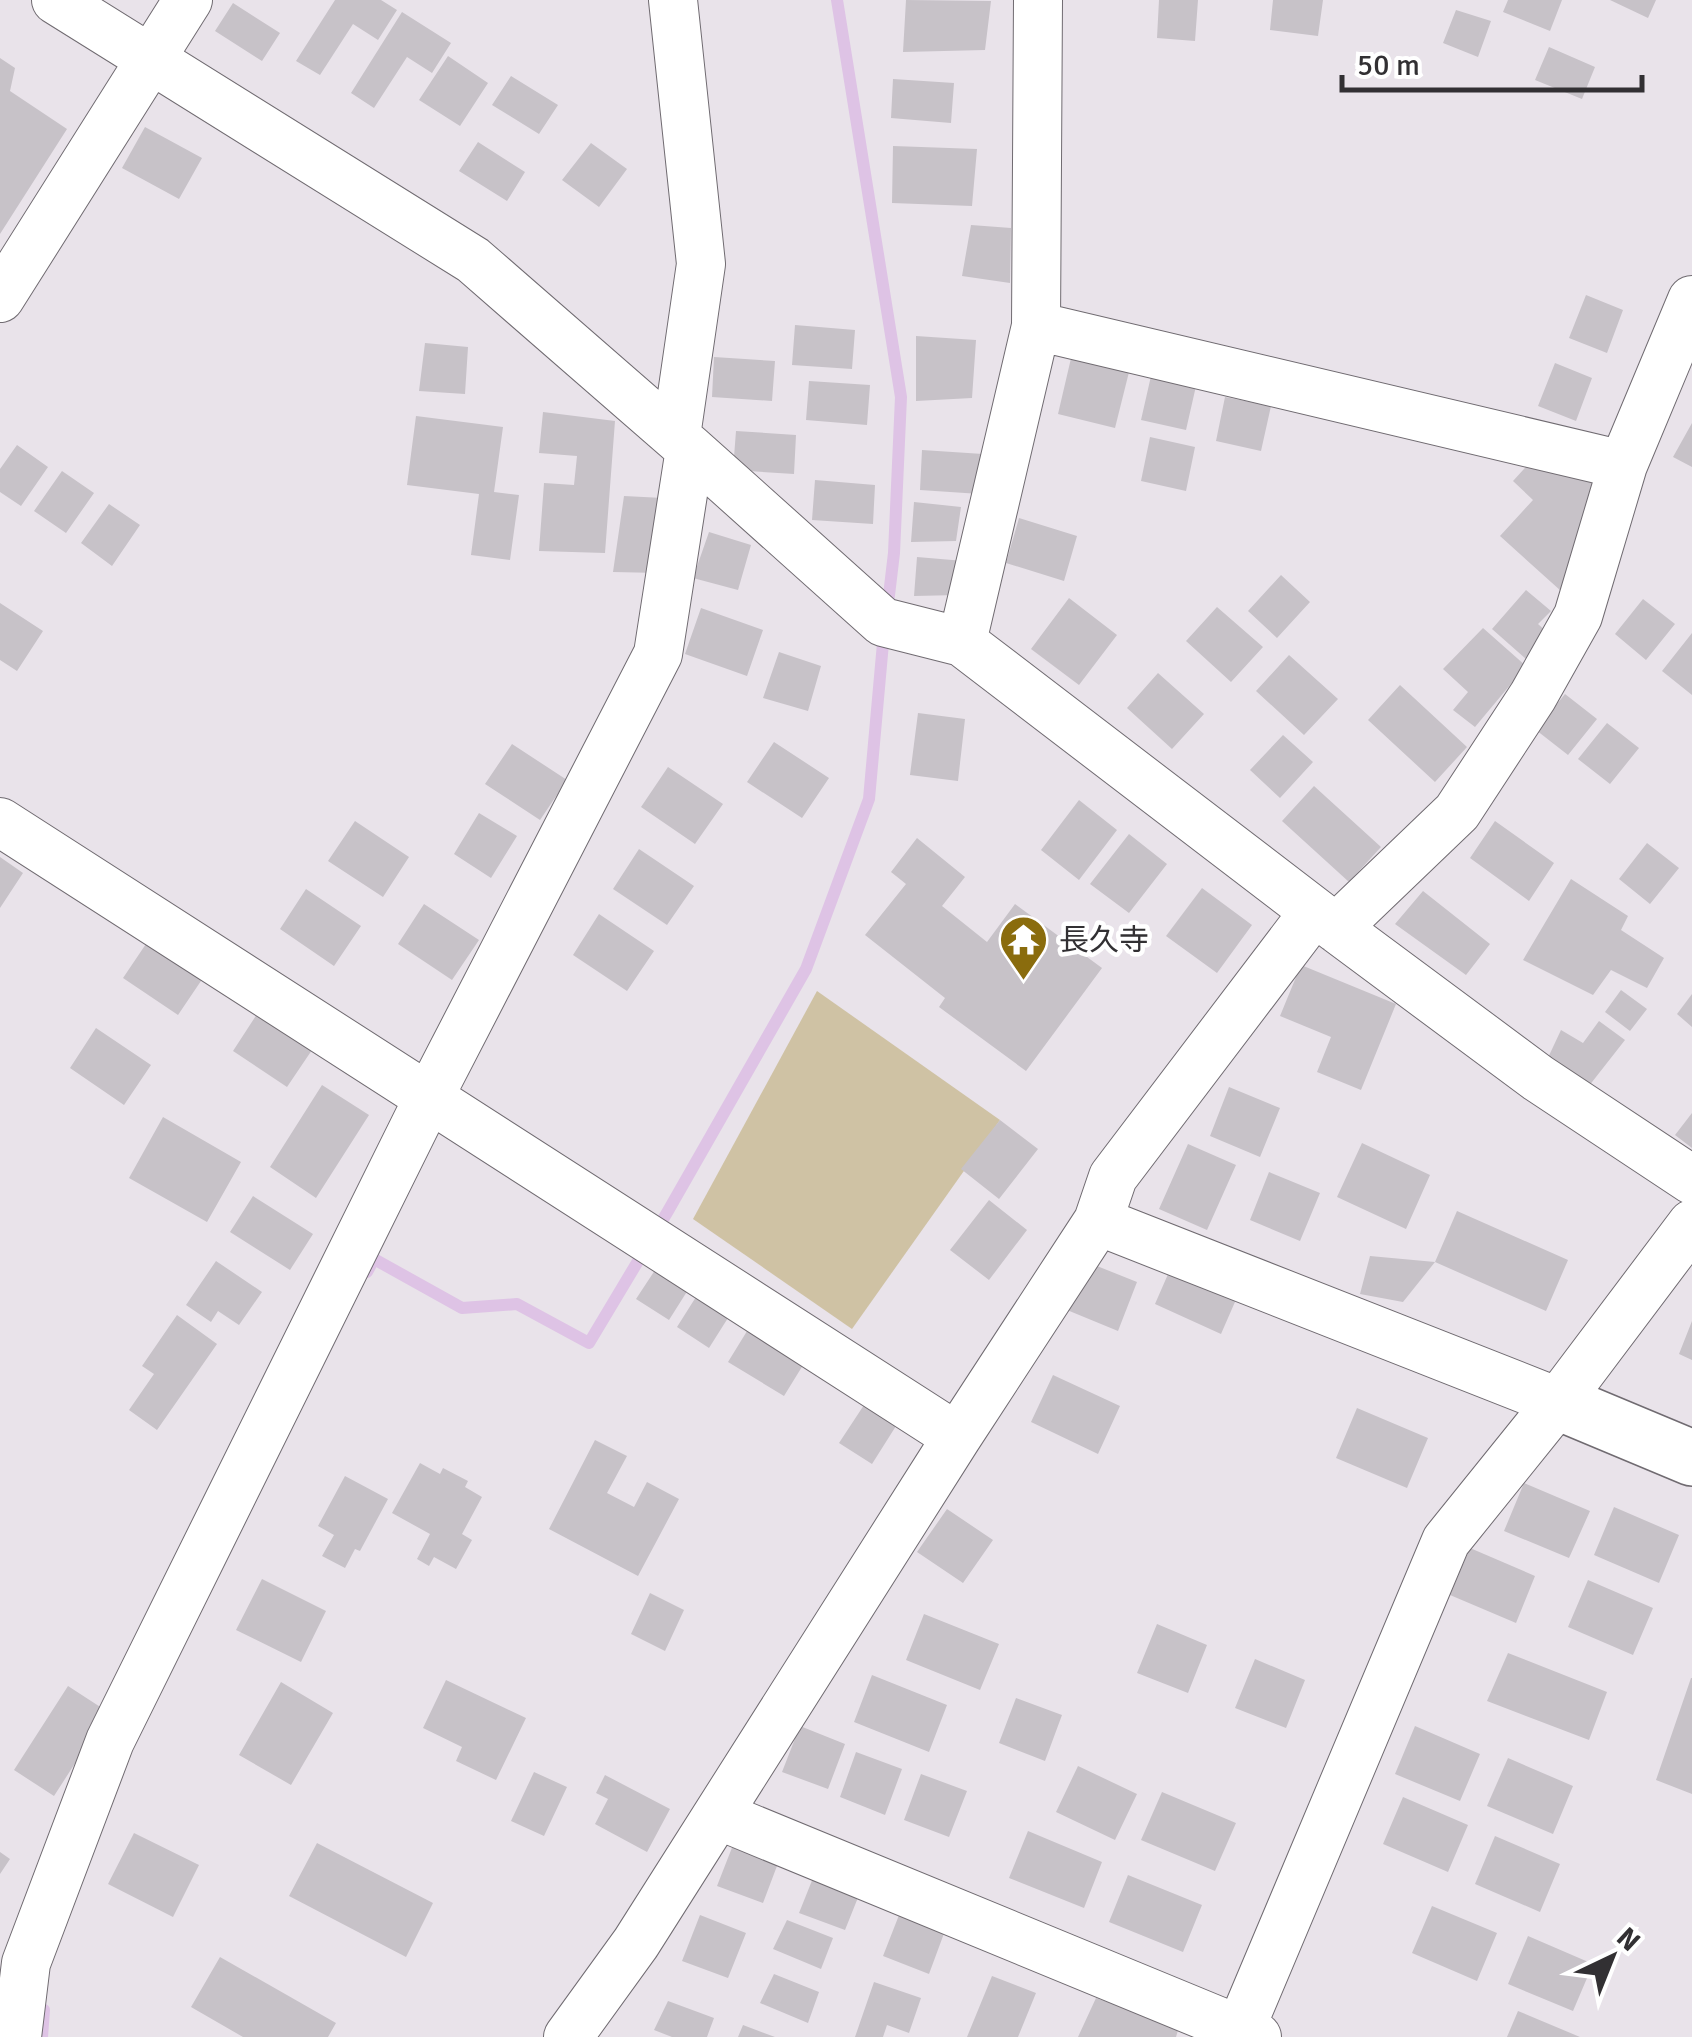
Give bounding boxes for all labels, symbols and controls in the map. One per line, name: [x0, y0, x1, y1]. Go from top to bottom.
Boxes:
scale bar: [1342, 30, 1642, 92]
text: 50 m: [1357, 47, 1420, 84]
temple icon: 長久寺: [998, 914, 1050, 982]
place label: 長久寺: [1059, 922, 1149, 959]
north arrow: [1562, 1907, 1662, 2007]
text: N: [1610, 1920, 1647, 1959]

